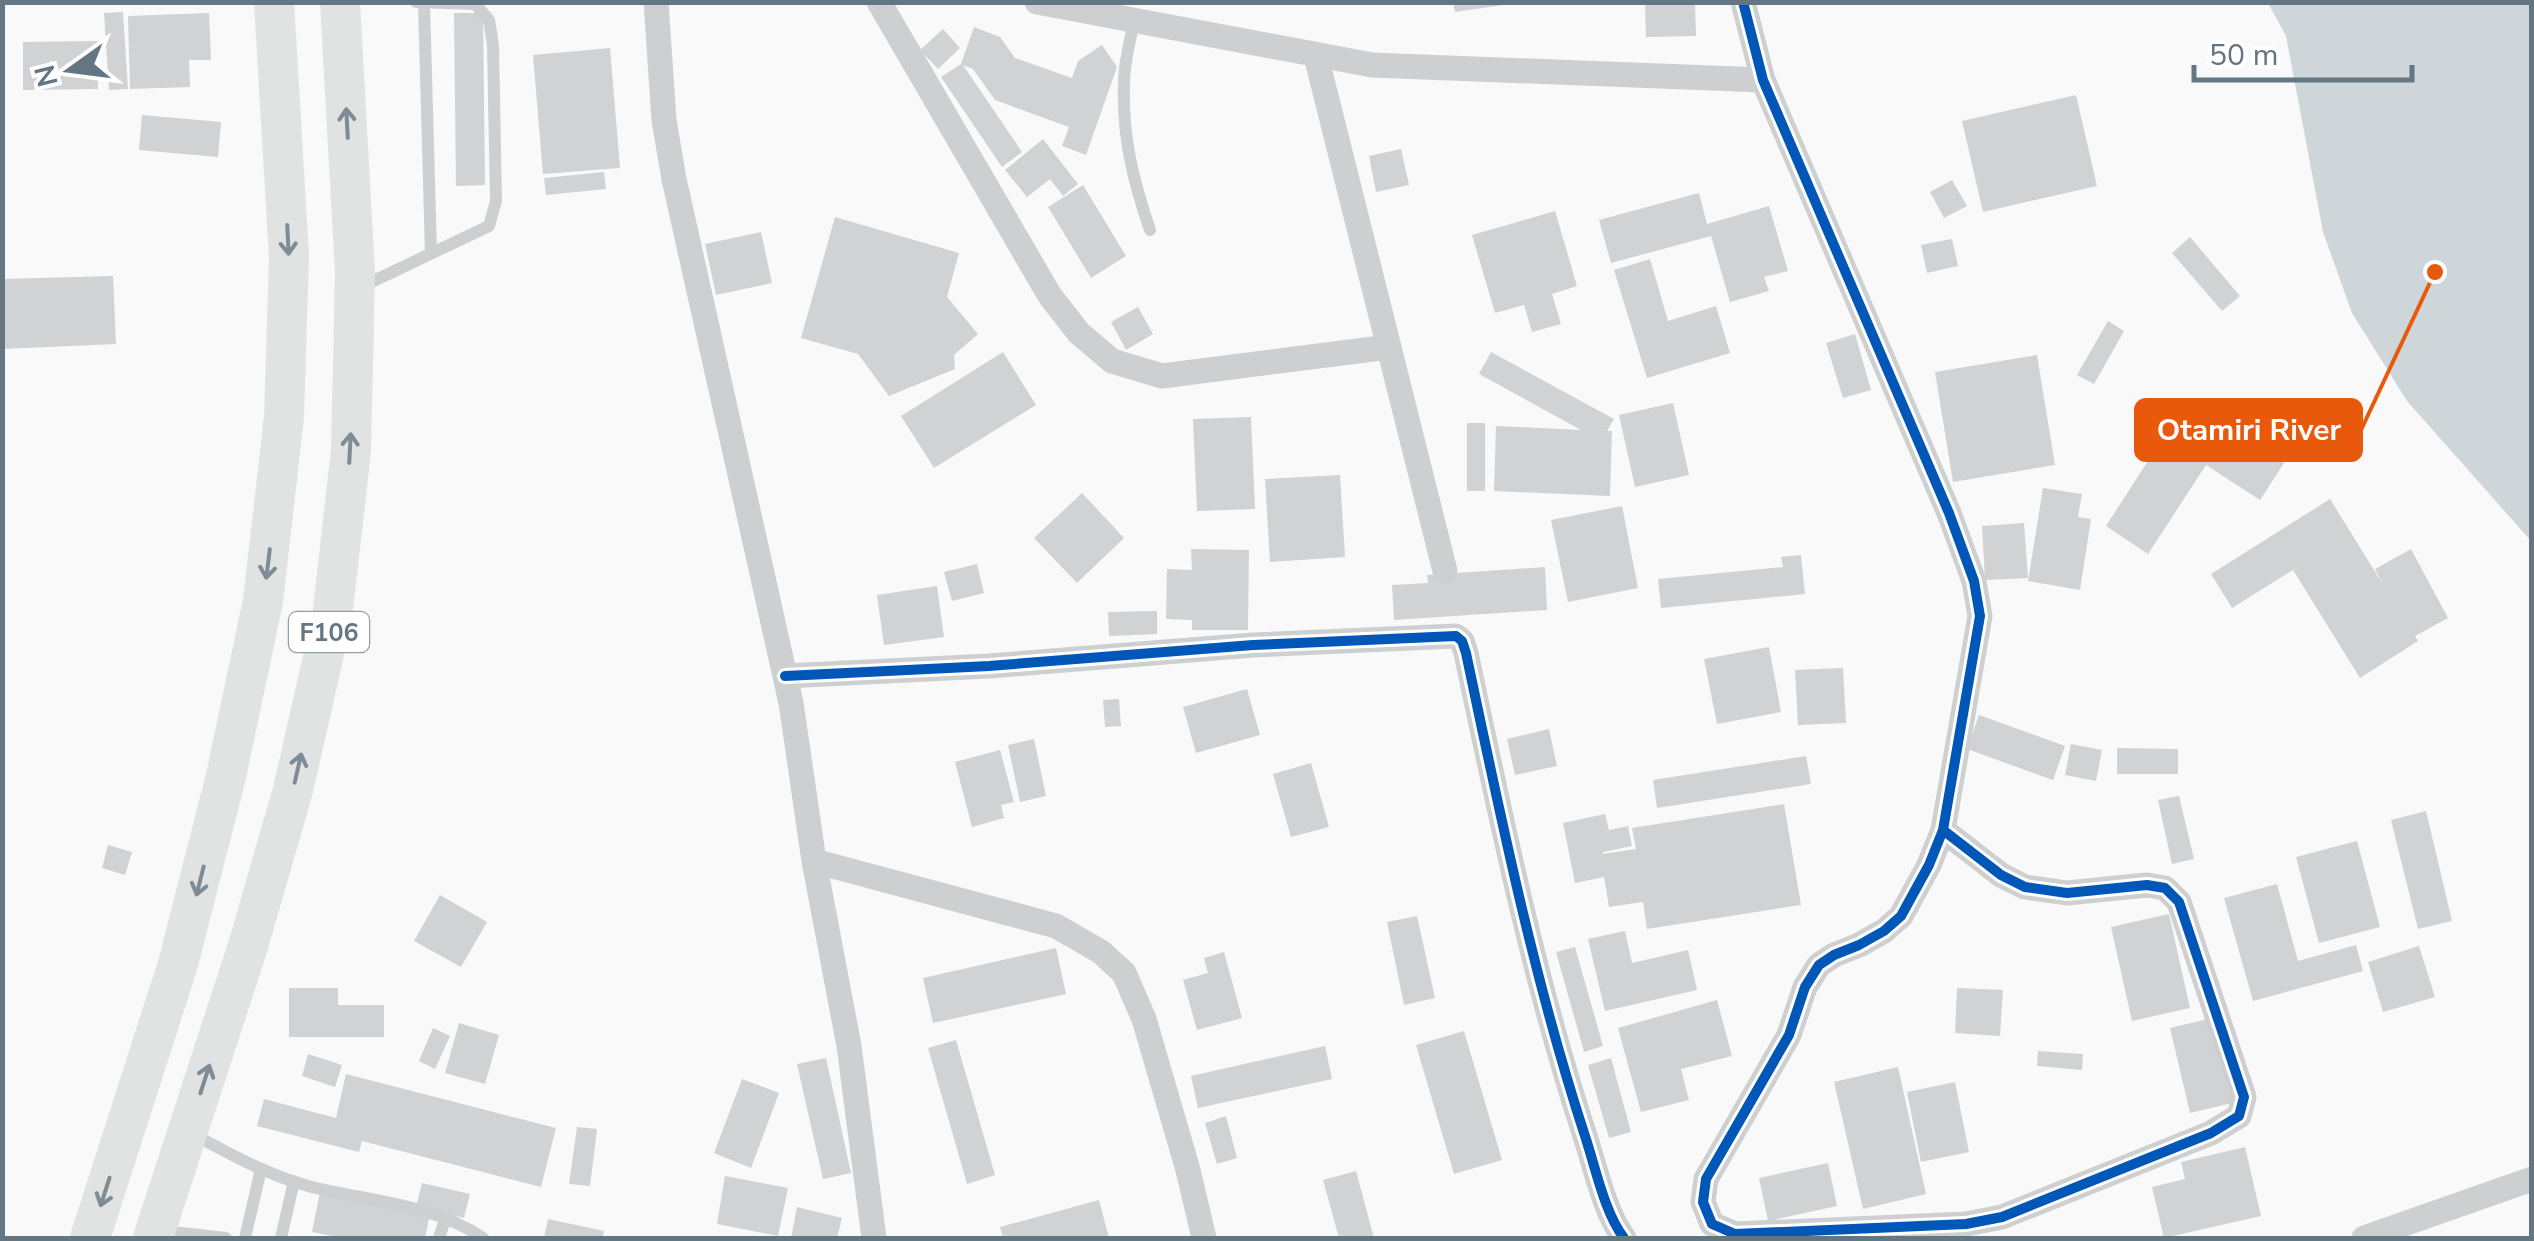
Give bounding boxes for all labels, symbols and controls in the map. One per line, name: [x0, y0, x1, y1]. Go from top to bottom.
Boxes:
north arrow: [20, 20, 120, 120]
scale bar: [2194, 20, 2412, 82]
text: 50 m: [2209, 35, 2278, 76]
text: N: [26, 61, 68, 91]
one-way arrow: [337, 108, 356, 140]
one-way arrow: [279, 223, 298, 255]
callout: Otamiri River: [2136, 400, 2361, 460]
text: Otamiri River: [2157, 410, 2342, 451]
one-way arrow: [341, 432, 360, 464]
one-way arrow: [258, 547, 277, 579]
road number: F106: [289, 612, 369, 652]
one-way arrow: [290, 753, 308, 785]
one-way arrow: [189, 865, 208, 896]
one-way arrow: [197, 1064, 215, 1096]
one-way arrow: [95, 1176, 113, 1207]

